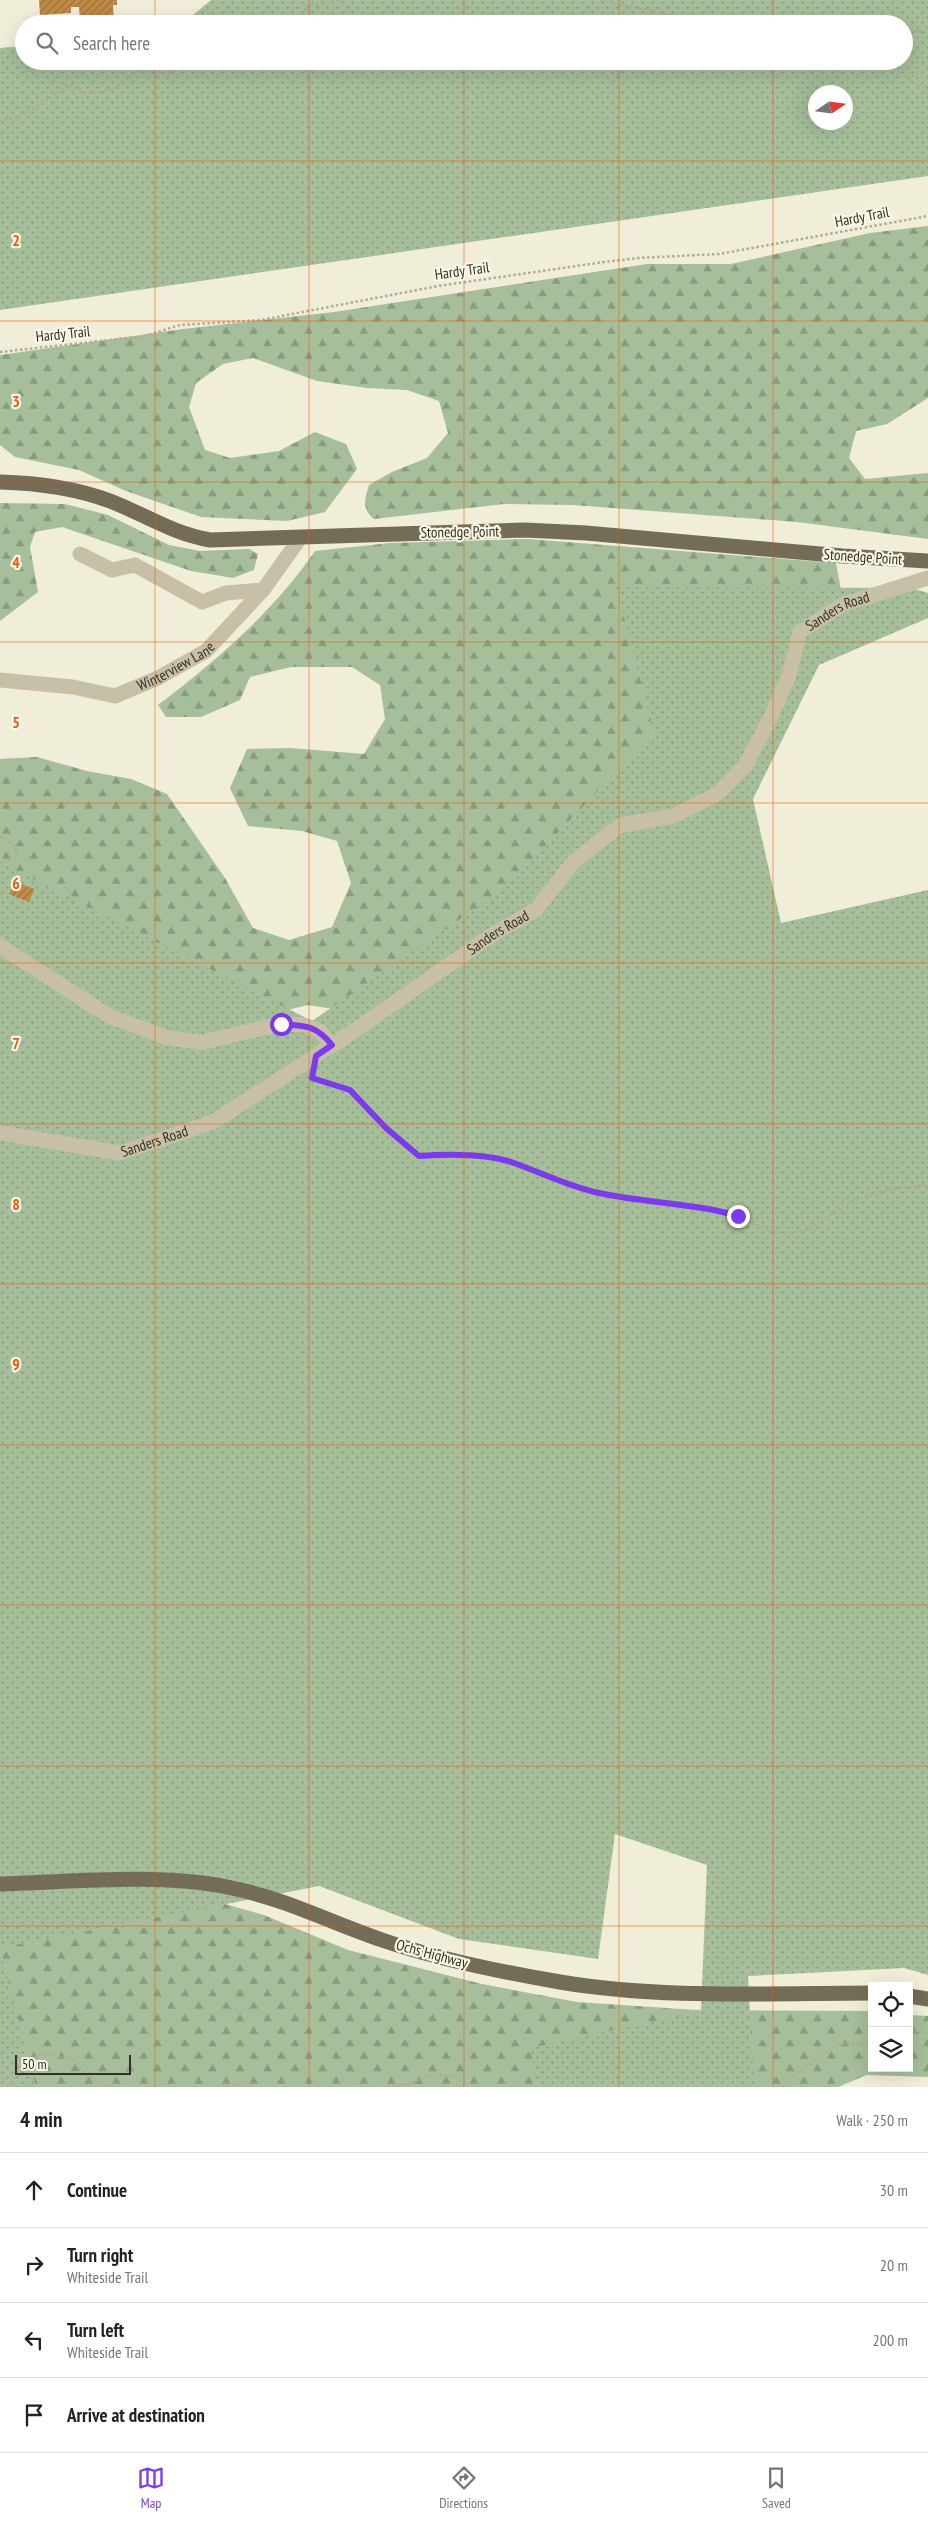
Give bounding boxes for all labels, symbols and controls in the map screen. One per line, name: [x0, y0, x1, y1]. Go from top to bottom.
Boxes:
search box: [15, 15, 913, 70]
icon: search: [33, 29, 61, 57]
text: Search here: [73, 31, 150, 55]
north arrow: [808, 85, 853, 130]
street label: Hardy Trail: [833, 202, 891, 231]
text: 2: [12, 230, 20, 250]
street label: Hardy Trail: [433, 257, 491, 284]
street label: Hardy Trail: [35, 321, 92, 346]
text: 3: [12, 391, 20, 411]
street label: Stonedge Point: [420, 521, 500, 542]
street label: Stonedge Point: [823, 544, 903, 569]
text: 4: [12, 552, 20, 572]
street label: Sanders Road: [802, 587, 872, 635]
street label: Winterview Lane: [134, 638, 219, 695]
text: 5: [12, 712, 20, 732]
text: 6: [12, 873, 20, 893]
street label: Sanders Road: [463, 906, 532, 959]
route start: [270, 1013, 293, 1036]
text: 7: [12, 1033, 20, 1053]
street label: Sanders Road: [118, 1121, 190, 1161]
text: 8: [12, 1194, 20, 1214]
route end: [727, 1205, 750, 1228]
text: 9: [12, 1354, 20, 1374]
street label: Ochs Highway: [394, 1935, 470, 1972]
map controls: [868, 1982, 913, 2072]
button: locate: [868, 1982, 913, 2027]
button: layers: [868, 2027, 913, 2072]
scale bar: [15, 2052, 131, 2075]
text: 50 m: [22, 2055, 47, 2073]
text: 4 min: [20, 2106, 62, 2133]
text: Walk · 250 m: [836, 2110, 908, 2130]
icon: ahead: [20, 2176, 48, 2204]
text: Continue: [67, 2178, 127, 2202]
text: 30 m: [880, 2180, 908, 2200]
text: Turn right: [67, 2243, 133, 2267]
icon: right: [20, 2251, 48, 2279]
text: 20 m: [880, 2255, 908, 2275]
text: Whiteside Trail: [67, 2267, 148, 2287]
text: Turn left: [67, 2318, 124, 2342]
icon: left: [20, 2326, 48, 2354]
text: 200 m: [873, 2330, 908, 2350]
text: Whiteside Trail: [67, 2342, 148, 2362]
icon: arrive: [20, 2401, 48, 2429]
text: Arrive at destination: [67, 2403, 205, 2427]
tab: Map: [137, 2464, 165, 2512]
tab: Directions: [439, 2464, 488, 2512]
tab: Saved: [762, 2464, 791, 2512]

